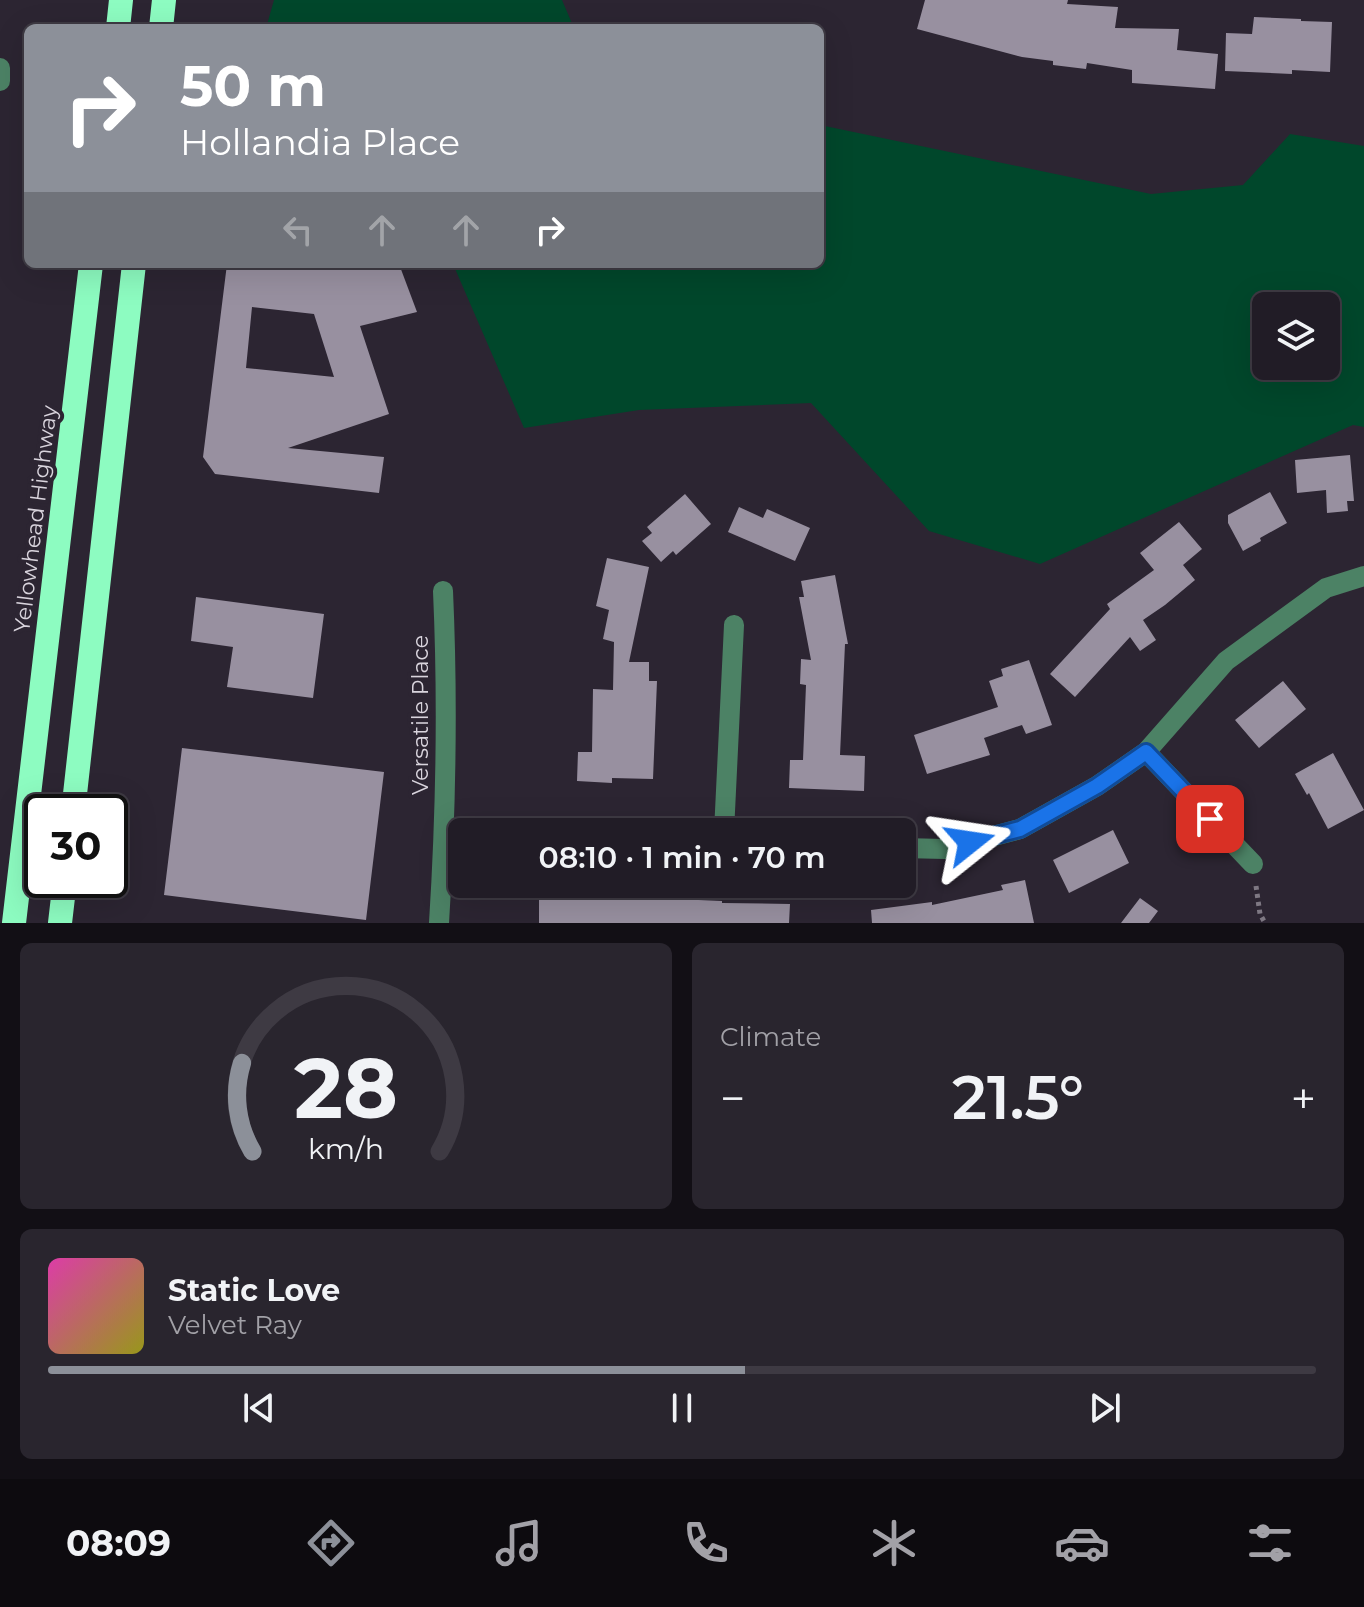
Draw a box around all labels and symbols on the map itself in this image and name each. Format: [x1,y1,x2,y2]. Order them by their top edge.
street label: Yellowhead Highway [8,404,63,634]
street label: Versatile Place [407,635,434,795]
pin [1176,785,1244,853]
speed limit sign: 30 [24,794,128,898]
position arrow [928,800,1012,884]

